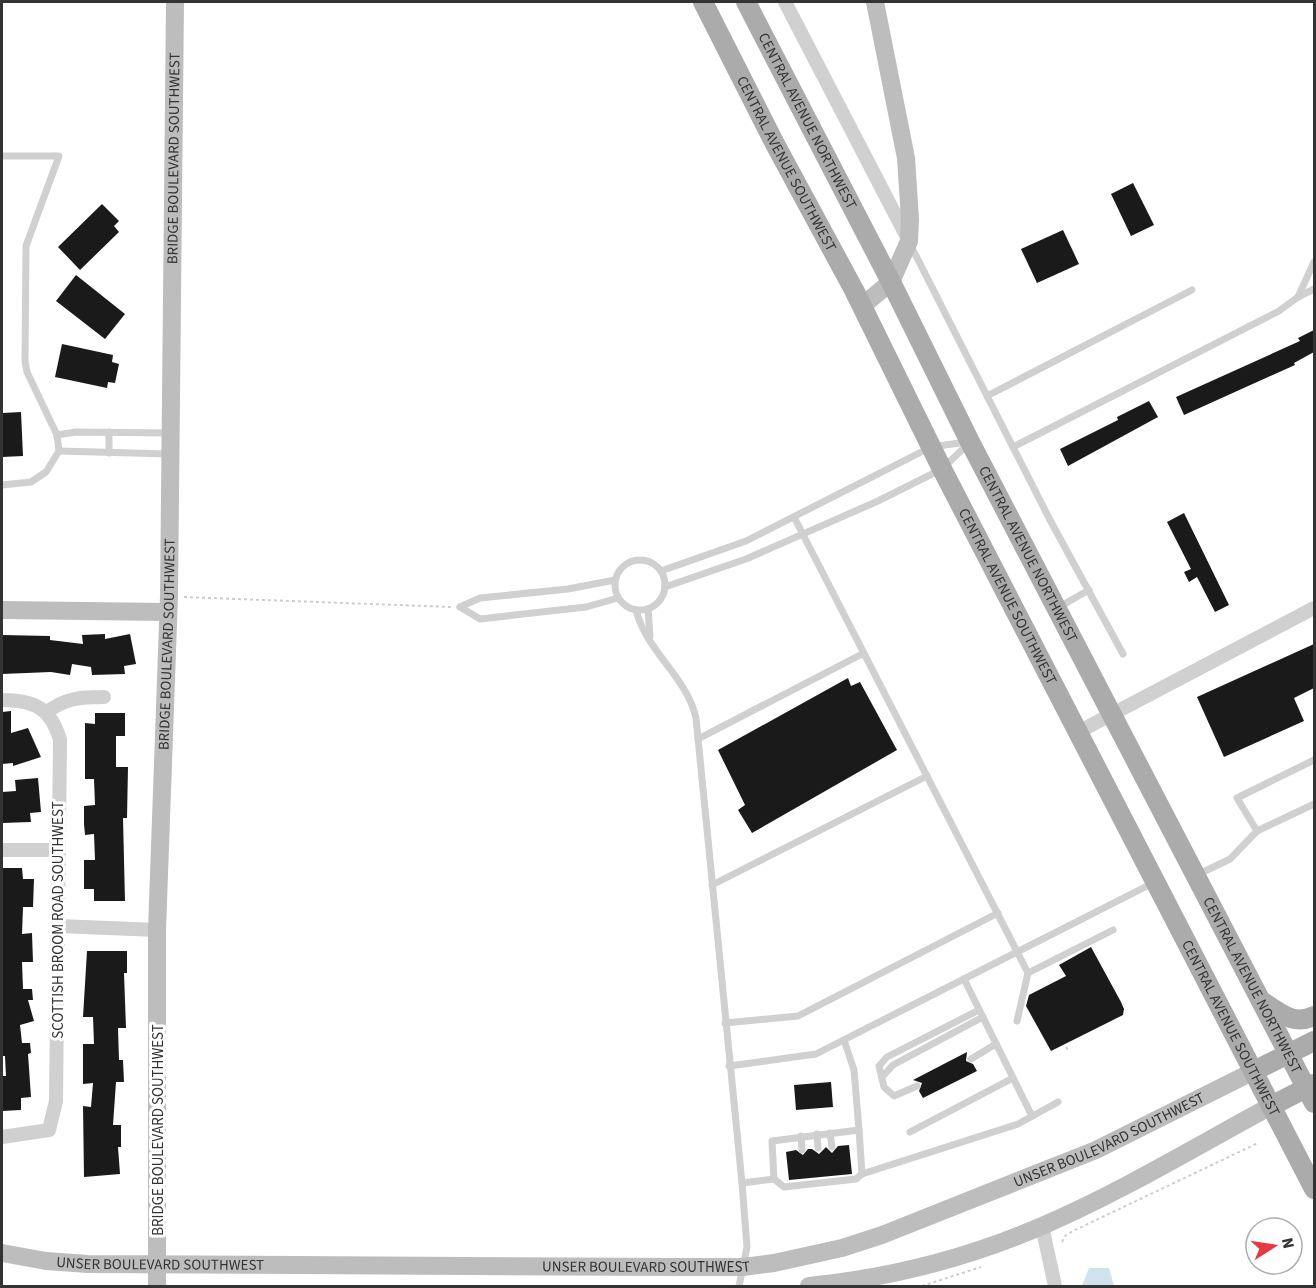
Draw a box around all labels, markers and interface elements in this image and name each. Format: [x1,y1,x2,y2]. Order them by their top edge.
street label: CENTRAL AVENUE NORTHWEST [753,29,862,213]
street label: BRIDGE BOULEVARD SOUTHWEST [162,52,185,264]
street label: CENTRAL AVENUE SOUTHWEST [731,72,841,256]
street label: CENTRAL AVENUE NORTHWEST [973,462,1082,646]
street label: CENTRAL AVENUE SOUTHWEST [953,505,1062,688]
street label: BRIDGE BOULEVARD SOUTHWEST [153,538,181,750]
street label: SCOTTISH BROOM ROAD SOUTHWEST [48,801,69,1039]
street label: CENTRAL AVENUE NORTHWEST [1198,893,1307,1077]
street label: CENTRAL AVENUE SOUTHWEST [1176,936,1285,1120]
street label: BRIDGE BOULEVARD SOUTHWEST [148,1024,169,1236]
street label: UNSER BOULEVARD SOUTHWEST [1010,1087,1208,1193]
north arrow [1244,1216,1304,1276]
text: N [1276,1236,1300,1251]
street label: UNSER BOULEVARD SOUTHWEST [55,1252,264,1276]
street label: UNSER BOULEVARD SOUTHWEST [542,1256,752,1278]

